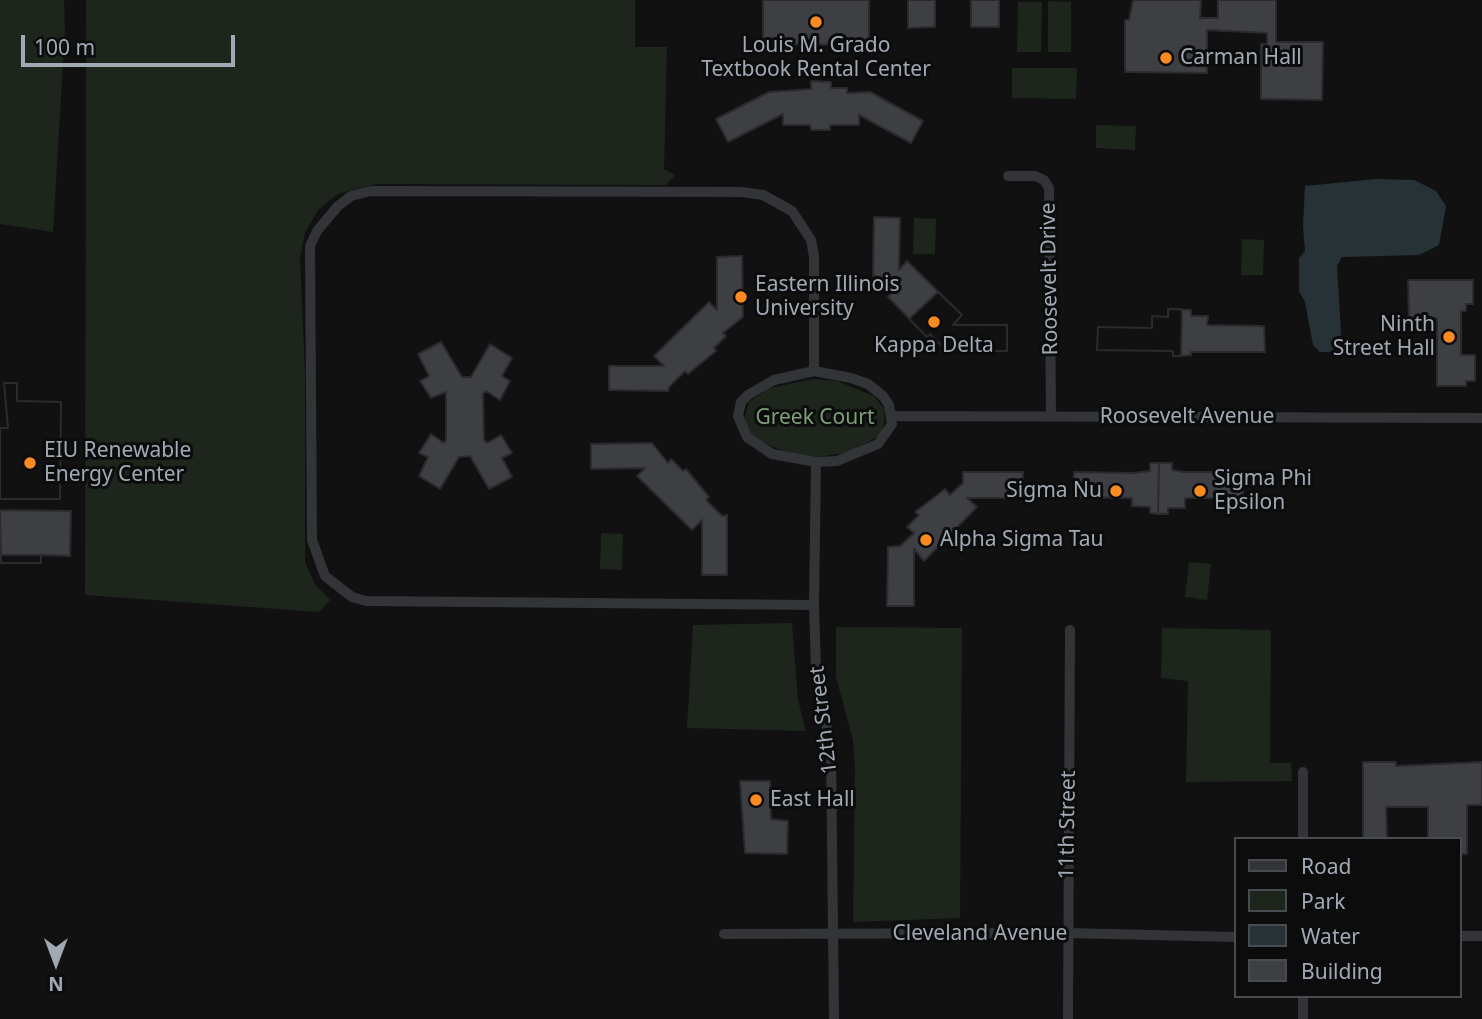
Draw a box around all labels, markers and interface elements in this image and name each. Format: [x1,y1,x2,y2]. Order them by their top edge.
marker: Louis M. Grado Textbook Rental Center [808,14,824,30]
scale bar [24,21,238,65]
text: 100 m [34,33,95,61]
place label: Louis M. Grado Textbook Rental Center [701,33,931,83]
place label: Carman Hall [1180,45,1302,71]
marker: Carman Hall [1158,50,1174,66]
street label: Roosevelt Drive [1036,202,1064,356]
place label: Eastern Illinois University [755,272,900,322]
marker: Eastern Illinois University [733,289,749,305]
place label: Ninth Street Hall [1333,312,1435,362]
marker: Kappa Delta [926,314,942,330]
marker: Ninth Street Hall [1441,329,1457,345]
place label: Kappa Delta [874,333,994,359]
street label: Roosevelt Avenue [1100,404,1274,430]
park label: Greek Court [755,405,875,431]
place label: EIU Renewable Energy Center [44,438,191,488]
marker: EIU Renewable Energy Center [22,455,38,471]
place label: Sigma Phi Epsilon [1214,466,1312,516]
place label: Sigma Nu [1006,478,1102,504]
marker: Sigma Nu [1108,483,1124,499]
marker: Sigma Phi Epsilon [1192,483,1208,499]
place label: Alpha Sigma Tau [940,527,1103,553]
marker: Alpha Sigma Tau [918,532,934,548]
street label: 12th Street [805,665,843,775]
street label: 11th Street [1054,770,1082,880]
place label: East Hall [770,787,855,813]
marker: East Hall [748,792,764,808]
legend [1234,837,1461,998]
text: Road [1301,852,1351,880]
text: Park [1301,887,1345,915]
street label: Cleveland Avenue [893,921,1067,947]
text: Water [1301,922,1360,950]
north arrow [21,928,91,998]
text: Building [1301,957,1383,985]
text: N [48,971,64,997]

